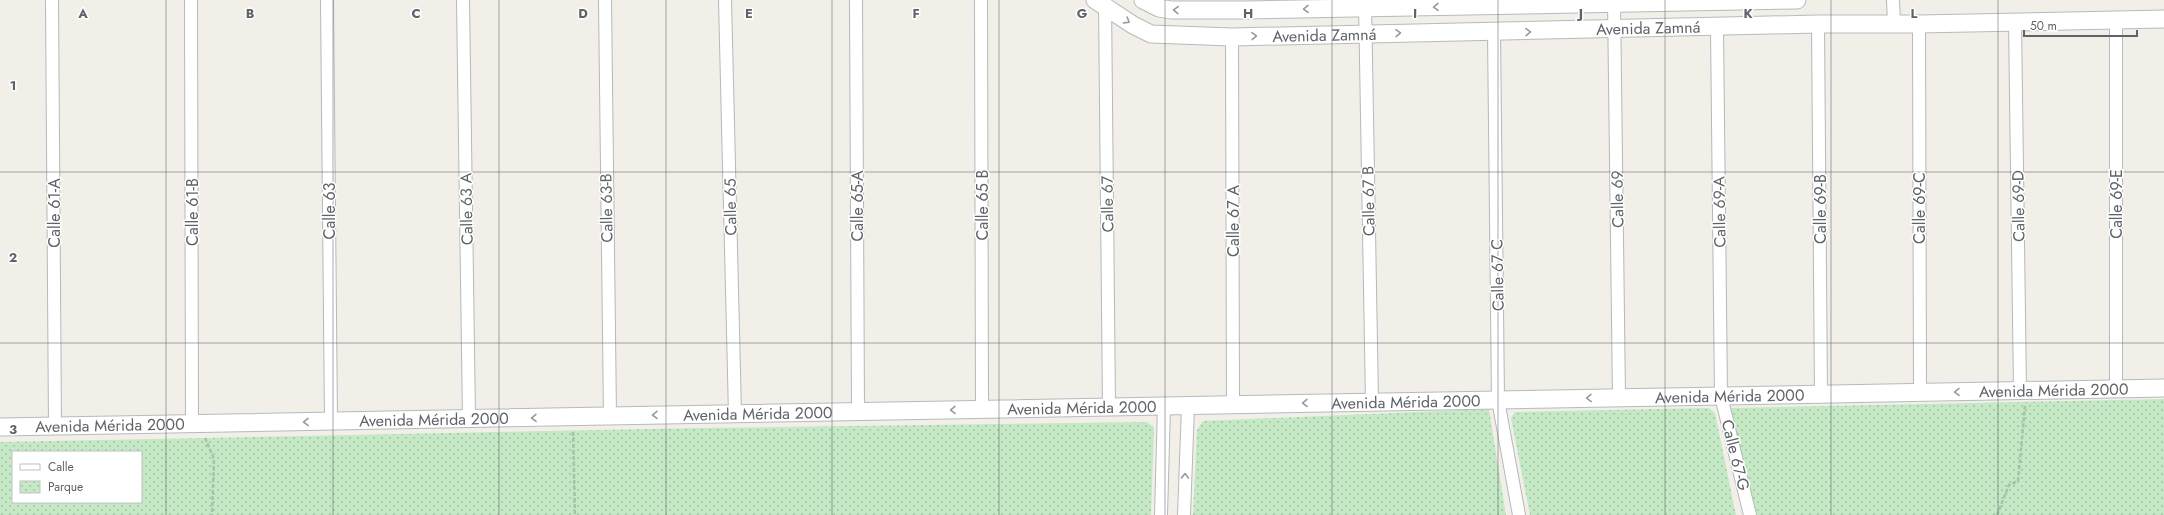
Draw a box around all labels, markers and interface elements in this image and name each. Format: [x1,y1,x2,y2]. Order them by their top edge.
one-way arrow [1433,3,1439,11]
text: A [77,4,88,23]
text: B [246,4,255,23]
text: C [411,4,421,23]
text: D [578,4,588,23]
text: E [745,4,753,23]
text: F [912,4,920,23]
text: G [1077,4,1088,23]
text: H [1243,4,1253,23]
text: I [1413,4,1417,23]
text: J [1576,4,1583,23]
text: K [1743,4,1753,23]
text: L [1911,4,1918,23]
one-way arrow [1303,5,1309,13]
one-way arrow [1173,6,1179,14]
scale bar [2024,12,2137,38]
street label: Avenida Zamná [1596,16,1701,41]
one-way arrow [1123,17,1130,24]
text: 50 m [2030,17,2057,35]
street label: Avenida Zamná [1272,23,1377,48]
one-way arrow [1525,28,1531,36]
one-way arrow [1395,29,1401,37]
one-way arrow [1251,32,1257,41]
text: 1 [10,76,16,95]
street label: Calle 67 B [1356,166,1381,236]
street label: Calle 65 B [971,169,994,241]
street label: Calle 69-E [2105,169,2128,239]
street label: Calle 65-A [846,170,869,242]
street label: Calle 69 [1605,170,1629,228]
street label: Calle 69-D [2006,170,2031,242]
street label: Calle 63 A [454,172,479,245]
street label: Calle 69-C [1908,172,1931,244]
street label: Calle 63-B [594,173,619,243]
street label: Calle 69-B [1809,174,1832,244]
street label: Calle 67 [1095,175,1119,233]
street label: Calle 69-A [1707,176,1732,248]
street label: Calle 61-A [43,178,66,248]
street label: Calle 61-B [181,178,204,246]
street label: Calle 65 [719,178,742,236]
street label: Calle 63 [318,182,341,240]
street label: Calle 67 A [1222,185,1245,257]
street label: Calle 67 C [1485,239,1510,311]
text: 2 [9,248,17,267]
street label: Avenida Mérida 2000 [1979,378,2129,403]
street label: Avenida Mérida 2000 [1655,383,1805,409]
one-way arrow [1954,388,1960,396]
street label: Avenida Mérida 2000 [1331,389,1481,415]
one-way arrow [1586,394,1592,402]
street label: Avenida Mérida 2000 [1007,395,1157,421]
one-way arrow [1302,399,1308,408]
street label: Avenida Mérida 2000 [683,401,833,427]
one-way arrow [950,406,956,414]
street label: Avenida Mérida 2000 [359,407,509,433]
one-way arrow [652,411,658,419]
street label: Avenida Mérida 2000 [35,413,185,438]
one-way arrow [531,413,537,422]
street label: Calle 67-G [1716,417,1755,493]
one-way arrow [303,418,309,426]
text: 3 [9,420,17,439]
legend [12,451,142,503]
text: Calle [48,458,74,476]
one-way arrow [1181,473,1189,479]
text: Parque [48,478,83,496]

